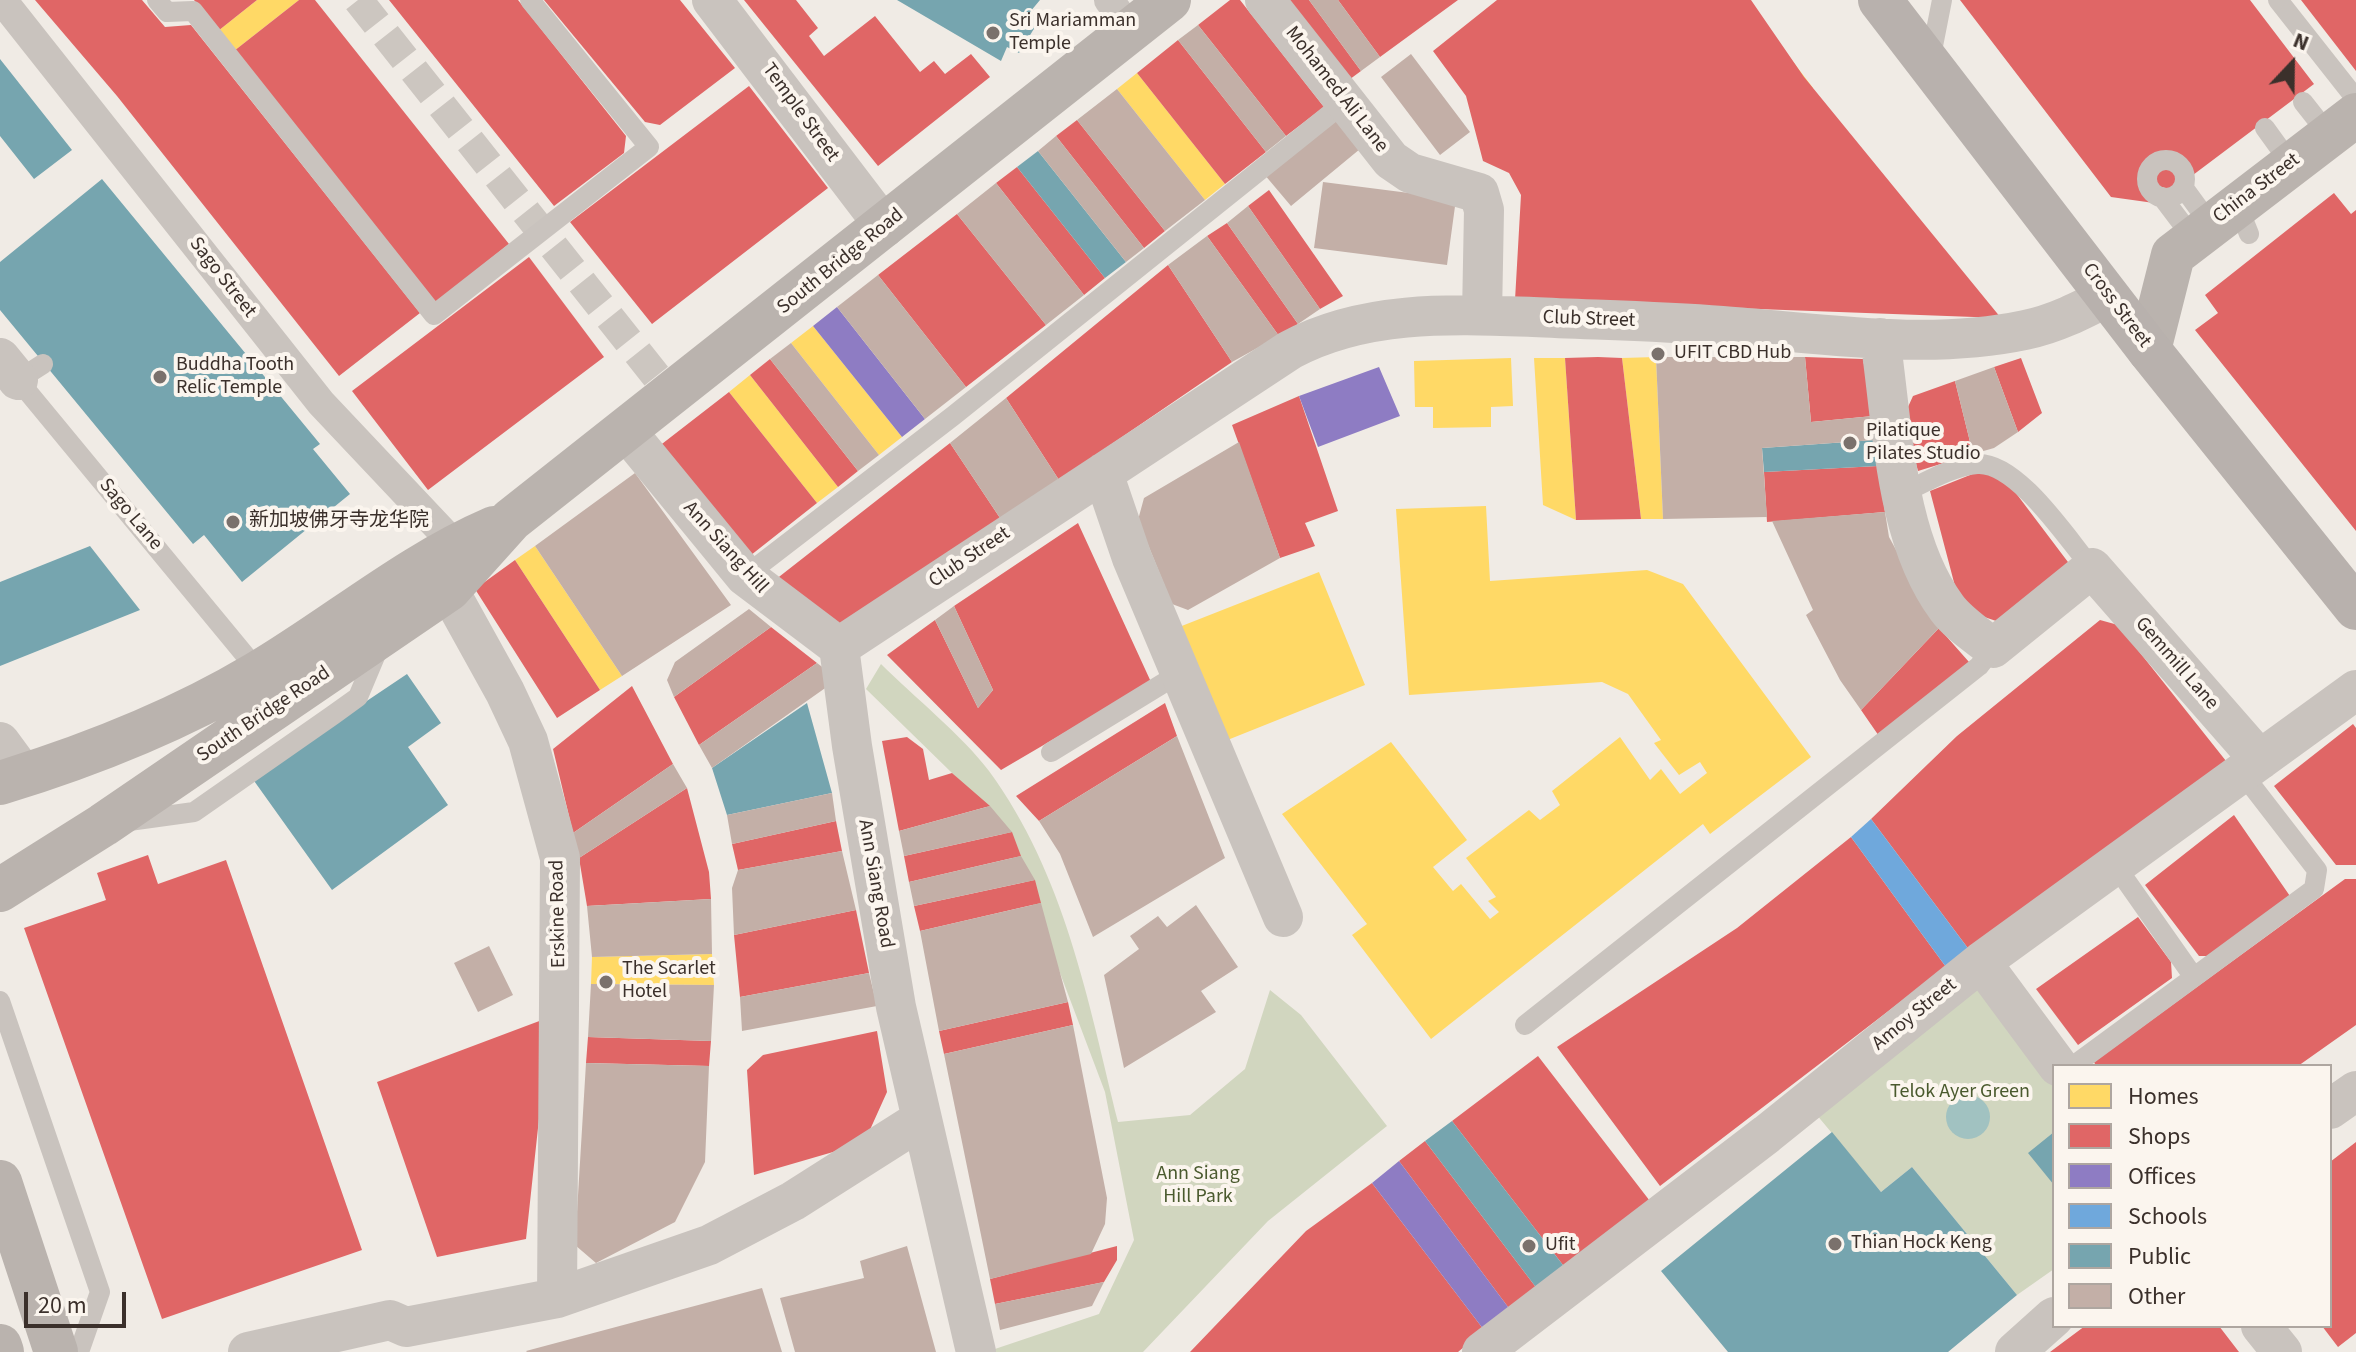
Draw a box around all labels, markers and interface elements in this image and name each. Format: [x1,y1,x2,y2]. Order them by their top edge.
place label: Sri Mariamman Temple [1009,10,1136,57]
street label: Mohamed Ali Lane [1279,22,1393,158]
marker: Sri Mariamman Temple [984,24,1002,42]
north arrow [2252,24,2332,104]
text: N [2288,24,2314,59]
street label: Temple Street [756,59,844,167]
street label: China Street [2209,149,2305,229]
street label: South Bridge Road [773,204,909,320]
street label: Sago Street [183,233,261,323]
street label: Cross Street [2076,259,2156,353]
street label: Club Street [1542,306,1636,334]
place label: UFIT CBD Hub [1674,342,1791,366]
marker: UFIT CBD Hub [1649,345,1667,363]
place label: Buddha Tooth Relic Temple [176,354,294,401]
marker: Buddha Tooth Relic Temple [151,368,169,386]
place label: Pilatique Pilates Studio [1866,420,1981,467]
marker: Pilatique Pilates Studio [1841,434,1859,452]
street label: Sago Lane [93,474,167,556]
street label: Ann Siang Hill [677,497,773,599]
place label: 新加坡佛牙寺龙华院 [249,510,429,534]
marker: 新加坡佛牙寺龙华院 [224,513,242,531]
street label: Club Street [925,522,1015,594]
street label: Gemmill Lane [2129,613,2223,715]
street label: South Bridge Road [193,662,335,768]
street label: Ann Siang Road [852,818,898,950]
street label: Erskine Road [546,860,572,968]
place label: The Scarlet Hotel [622,958,716,1005]
marker: The Scarlet Hotel [597,973,615,991]
street label: Amoy Street [1868,974,1962,1056]
legend [2052,1064,2332,1328]
text: Homes [2128,1079,2199,1114]
park label: Telok Ayer Green [1890,1081,2030,1105]
text: Shops [2128,1119,2190,1154]
text: Offices [2128,1159,2196,1194]
park label: Ann Siang Hill Park [1156,1163,1240,1210]
text: Schools [2128,1199,2207,1234]
place label: Thian Hock Keng [1851,1232,1992,1256]
place label: Ufit [1545,1234,1575,1258]
marker: Thian Hock Keng [1826,1235,1844,1253]
marker: Ufit [1520,1237,1538,1255]
text: Public [2128,1239,2191,1274]
scale bar [28,1276,130,1326]
text: Other [2128,1279,2185,1314]
text: 20 m [38,1288,87,1323]

